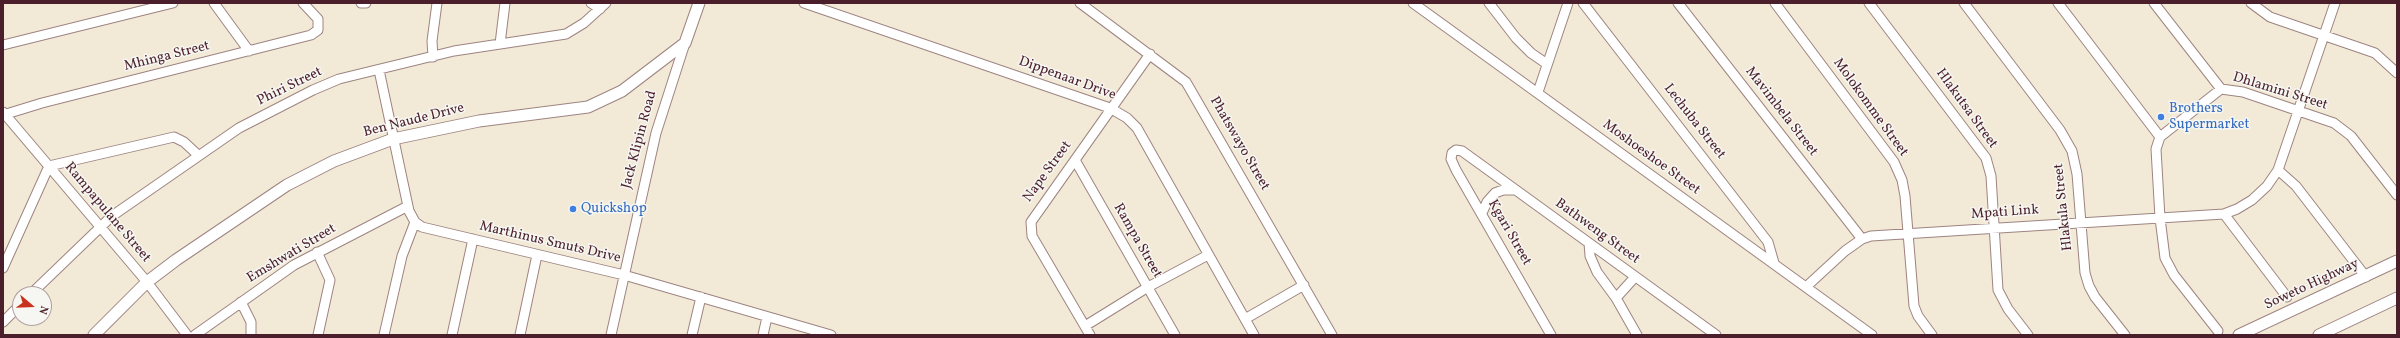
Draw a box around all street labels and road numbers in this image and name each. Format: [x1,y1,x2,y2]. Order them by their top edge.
street label: Mhinga Street [122,38,212,76]
street label: Dippenaar Drive [1016,54,1118,104]
street label: Molokomme Street [1829,56,1911,160]
street label: Phiri Street [255,64,325,110]
street label: Mavimbela Street [1741,64,1821,160]
street label: Hlakutsa Street [1931,66,2001,152]
street label: Dhlamini Street [2230,70,2330,114]
street label: Lechuba Street [1659,81,1729,163]
street label: Jack Klipin Road [619,89,661,191]
street label: Phatswayo Street [1205,94,1273,194]
street label: Ben Naude Drive [362,100,466,142]
street label: Moshoeshoe Street [1599,117,1703,199]
street label: Nape Street [1020,138,1076,206]
street label: Rampapulane Street [60,160,154,266]
street label: Hlakula Street [2051,162,2077,252]
street label: Bathweng Street [1551,196,1643,268]
street label: Kgari Street [1483,197,1535,269]
street label: Rampa Street [1109,201,1165,281]
street label: Mpati Link [1971,202,2039,224]
street label: Marthinus Smuts Drive [478,219,622,267]
street label: Emshwati Street [244,221,340,287]
street label: Soweto Highway [2262,256,2362,314]

